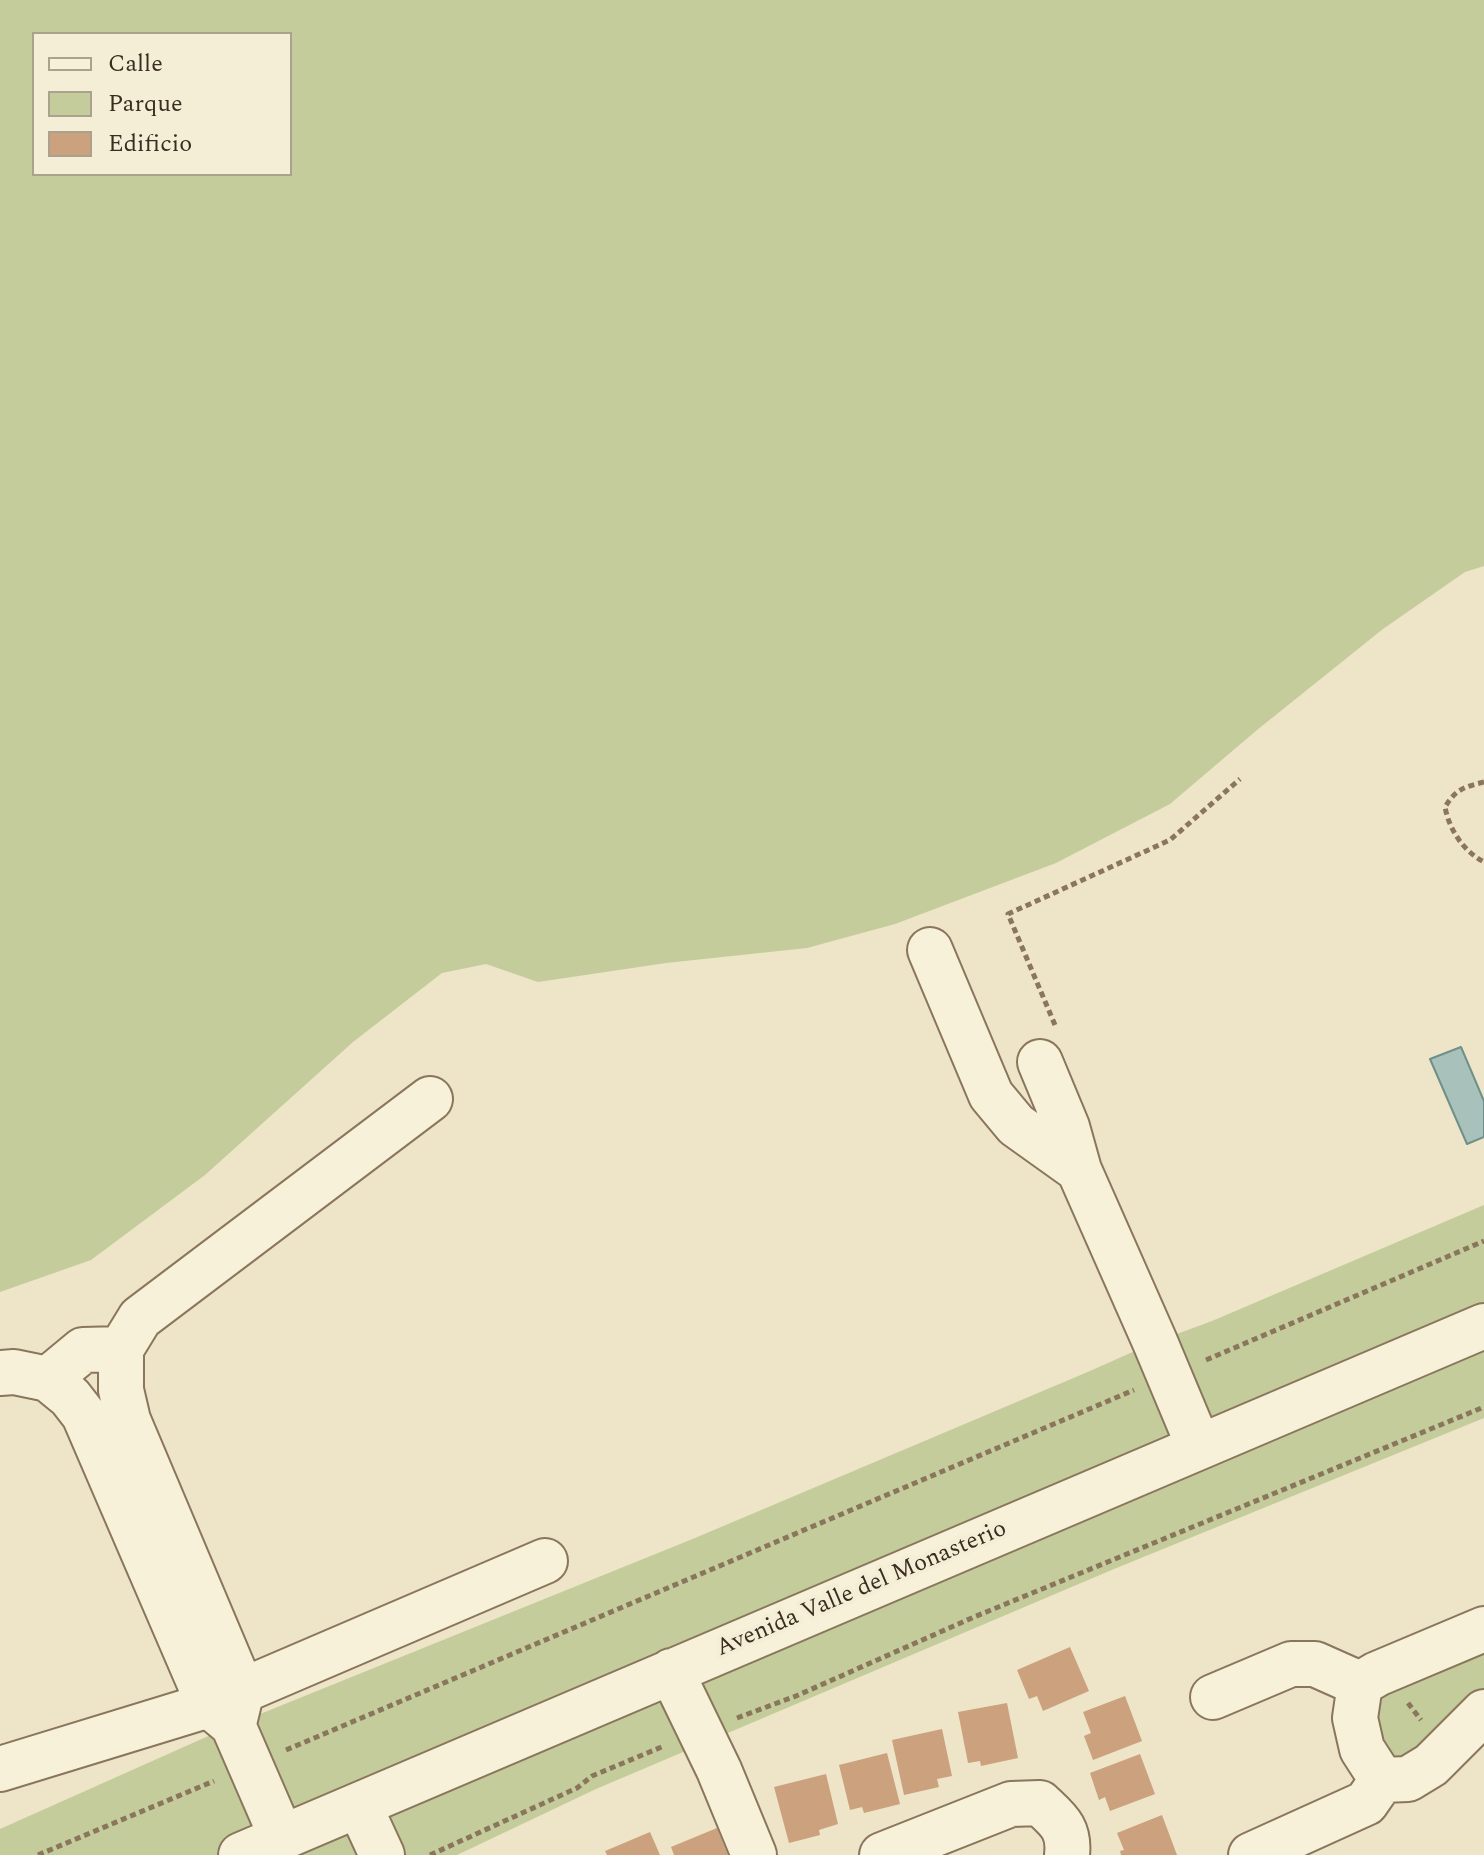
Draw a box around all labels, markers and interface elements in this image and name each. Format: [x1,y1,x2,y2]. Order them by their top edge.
legend [32,32,292,176]
text: Calle [108,46,163,82]
text: Parque [108,86,183,122]
text: Edificio [108,126,192,162]
street label: Avenida Valle del Monasterio [713,1516,1011,1664]

